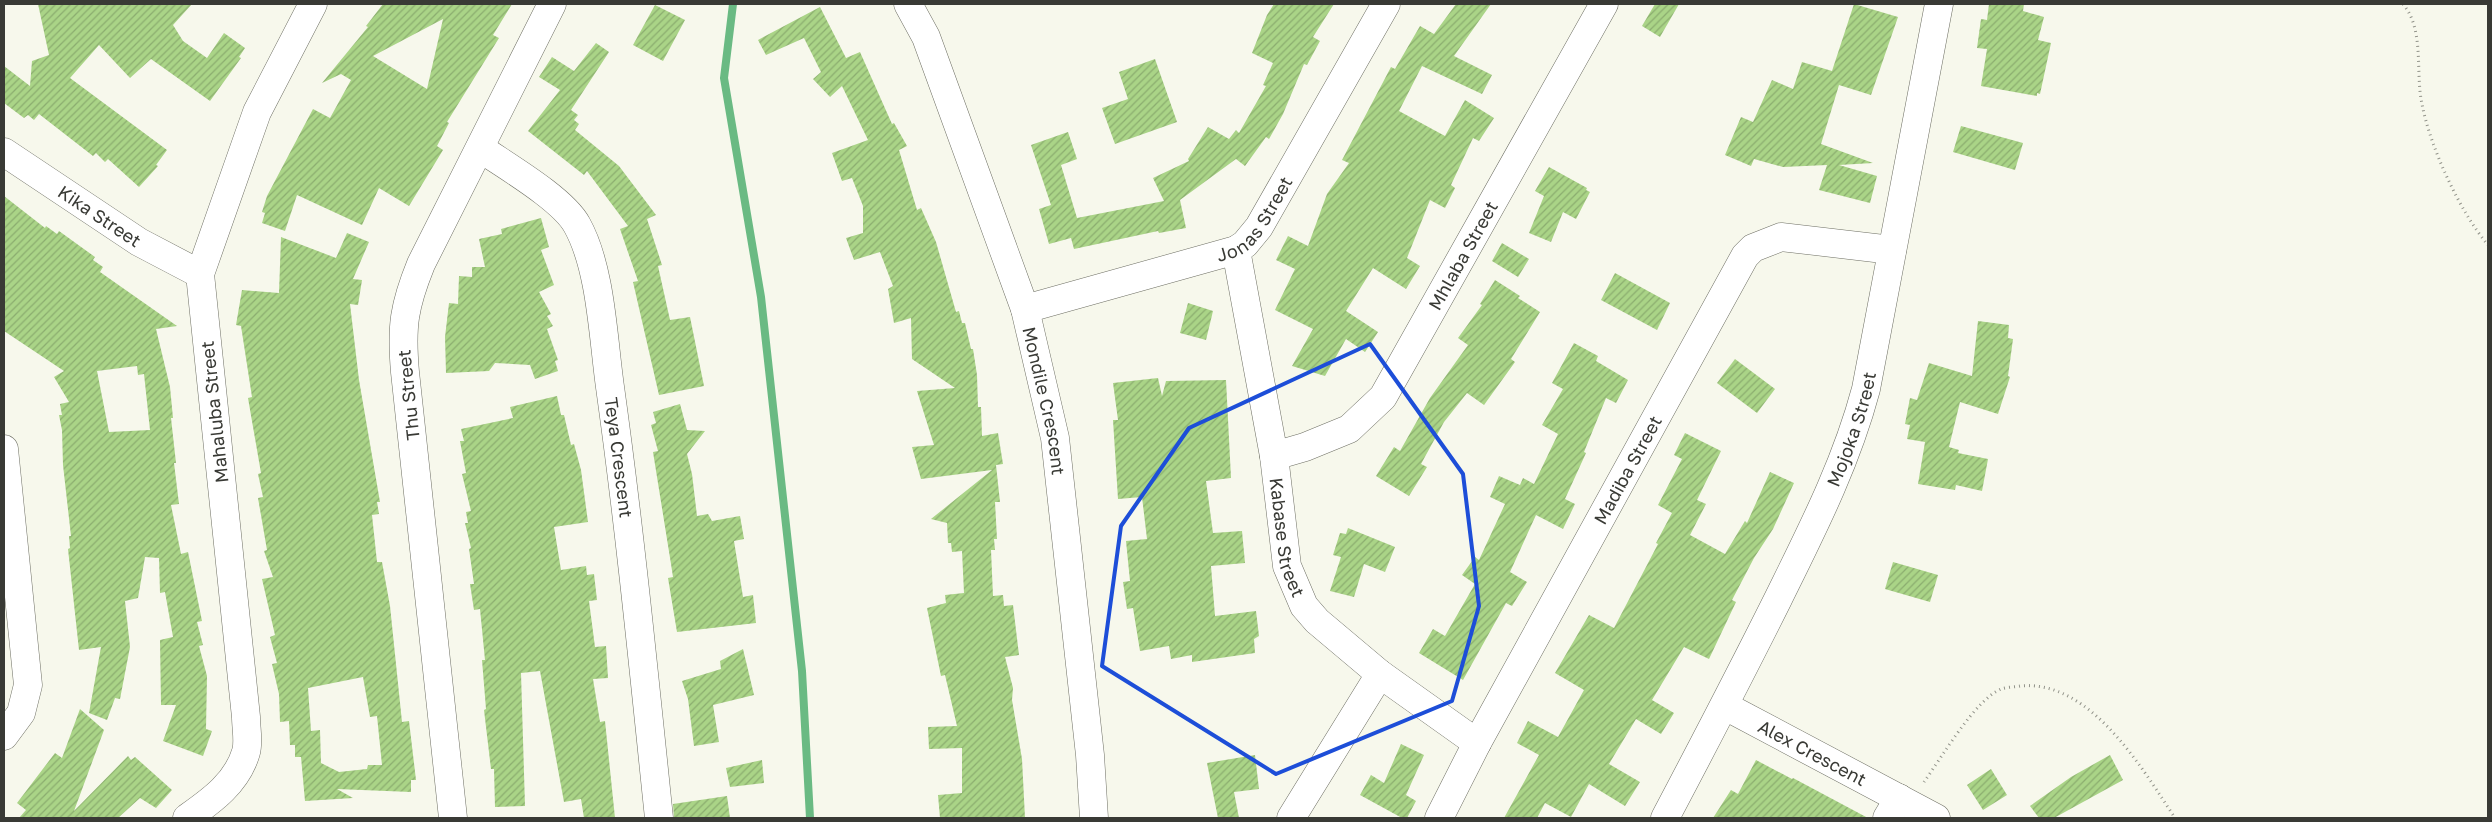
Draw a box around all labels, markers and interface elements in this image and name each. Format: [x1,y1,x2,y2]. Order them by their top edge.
street label: Jonas Street [1214,172,1297,266]
street label: Kika Street [54,180,145,251]
street label: Mhlaba Street [1423,197,1502,314]
street label: Mondile Crescent [1018,324,1070,476]
street label: Mahaluba Street [196,340,232,484]
street label: Thu Street [392,349,424,441]
street label: Mojoka Street [1822,370,1880,490]
street label: Teya Crescent [601,396,638,519]
street label: Madiba Street [1589,412,1666,528]
street label: Kabase Street [1266,476,1310,600]
street label: Alex Crescent [1755,715,1870,790]

